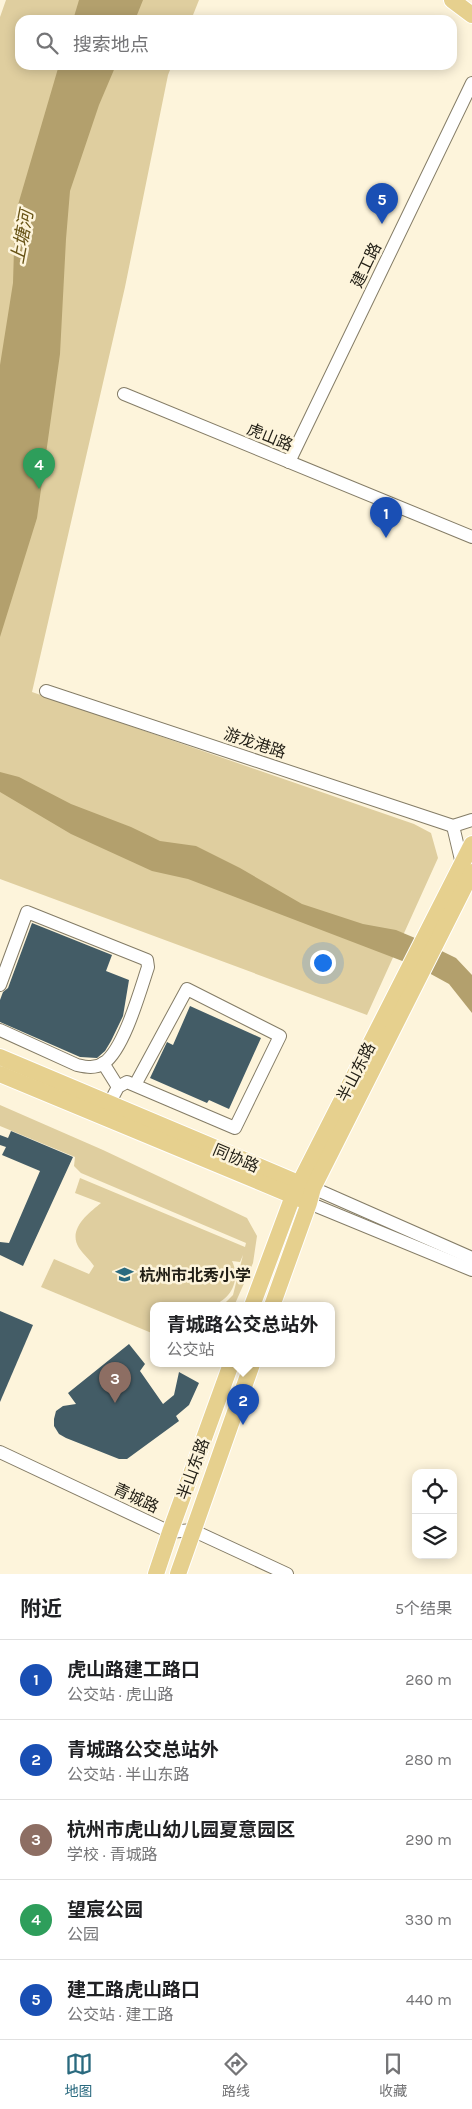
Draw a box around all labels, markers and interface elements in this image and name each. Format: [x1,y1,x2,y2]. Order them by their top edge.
search box [15,15,457,70]
icon: search [33,29,61,57]
text: 搜索地点 [73,34,149,56]
pin: 5 [366,183,398,224]
water label: 上塘河 [6,205,39,266]
street label: 建工路 [347,239,385,291]
street label: 虎山路 [244,419,296,455]
pin: 4 [23,448,55,489]
pin: 1 [370,497,402,538]
street label: 游龙港路 [222,724,288,762]
your location [310,950,336,976]
street label: 半山东路 [333,1039,379,1105]
street label: 同协路 [210,1140,262,1176]
school or university icon: 杭州市北秀小学 [115,1265,135,1285]
place label: 杭州市北秀小学 [139,1266,251,1285]
popup [150,1302,335,1367]
text: 青城路公交总站外 [166,1314,319,1336]
text: 公交站 [166,1340,215,1359]
pin: 3 [99,1362,131,1403]
pin: 2 [227,1384,259,1425]
street label: 半山东路 [173,1436,213,1502]
map controls [412,1469,457,1559]
button: locate [412,1469,457,1514]
street label: 青城路 [110,1479,162,1517]
button: layers [412,1514,457,1559]
text: 附近 [20,1597,62,1621]
text: 5个结果 [395,1599,452,1618]
text: 虎山路建工路口 [67,1659,200,1681]
text: 1 [33,1670,39,1689]
text: 260 m [405,1670,452,1689]
text: 公交站 · 虎山路 [67,1685,173,1704]
text: 青城路公交总站外 [67,1739,219,1761]
text: 2 [31,1750,41,1769]
text: 280 m [405,1750,452,1769]
text: 公交站 · 半山东路 [67,1765,189,1784]
text: 杭州市虎山幼儿园夏意园区 [67,1819,295,1841]
text: 3 [31,1830,41,1849]
text: 290 m [405,1830,452,1849]
text: 学校 · 青城路 [67,1845,157,1864]
text: 望宸公园 [67,1899,143,1921]
text: 4 [31,1910,41,1929]
text: 330 m [405,1910,452,1929]
text: 公园 [67,1925,99,1944]
text: 建工路虎山路口 [67,1979,200,2001]
text: 5 [31,1990,41,2009]
text: 440 m [406,1990,452,2009]
text: 公交站 · 建工路 [67,2005,173,2024]
tab: 地图 [65,2050,93,2100]
tab: 路线 [222,2050,250,2100]
tab: 收藏 [379,2050,407,2100]

